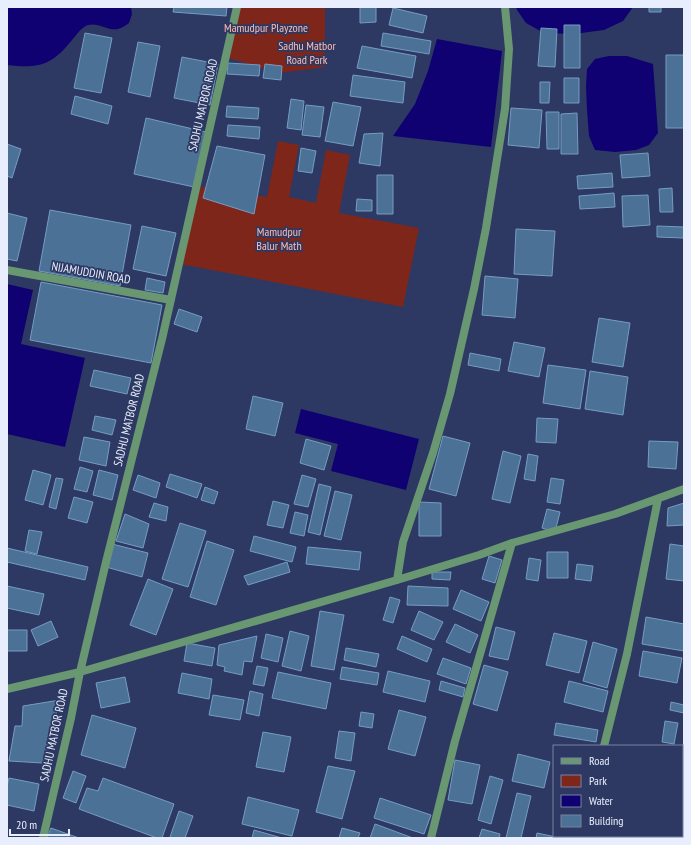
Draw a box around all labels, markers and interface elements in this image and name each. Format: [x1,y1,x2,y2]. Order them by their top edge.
park label: Mamudpur Playzone [224,20,308,35]
park label: Sadhu Matbor Road Park [278,38,337,67]
street label: SADHU MATBOR ROAD [185,57,220,153]
park label: Mamudpur Balur Math [256,224,302,253]
street label: NIJAMUDDIN ROAD [50,258,132,287]
street label: SADHU MATBOR ROAD [110,372,147,468]
street label: SADHU MATBOR ROAD [36,687,71,783]
legend [553,745,683,837]
text: Road [589,753,609,768]
text: Park [589,773,607,788]
text: Water [589,793,614,808]
scale bar [10,811,69,837]
text: Building [589,813,624,828]
text: 20 m [16,817,37,832]

